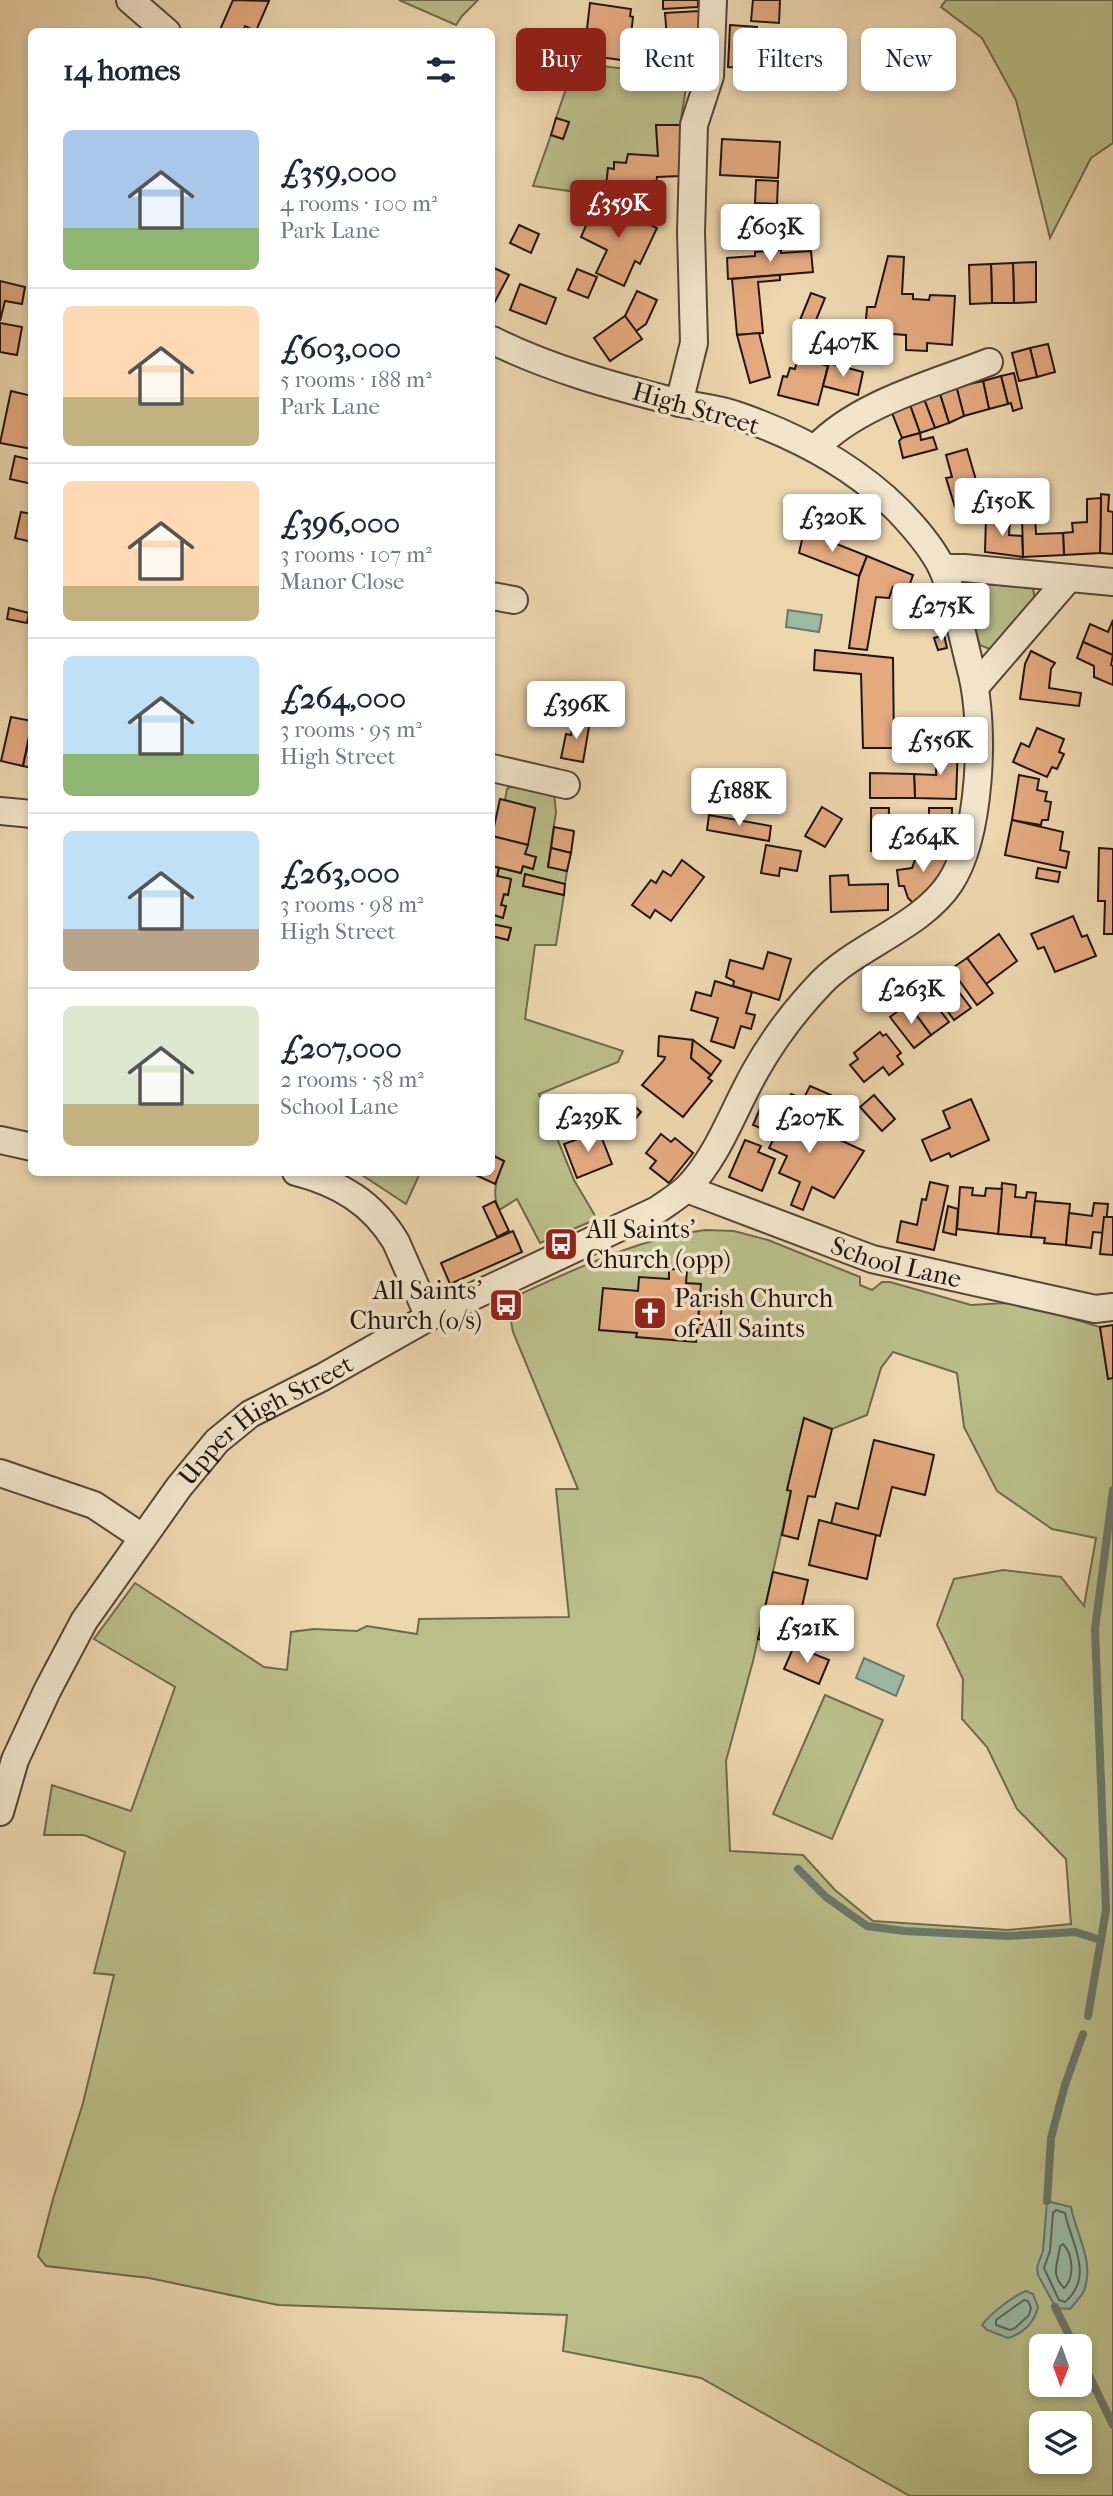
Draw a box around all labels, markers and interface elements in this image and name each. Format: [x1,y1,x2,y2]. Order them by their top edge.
chip: Buy [516,28,606,91]
chip: Rent [620,28,719,91]
chip: Filters [733,28,847,91]
chip: New [861,28,956,91]
icon: filters [422,51,460,89]
text: 14 homes [63,53,180,88]
text: £359,000 [280,155,397,190]
icon: home [119,158,203,242]
pin: £359K [569,180,667,240]
text: £359K [586,189,650,216]
text: 4 rooms · 100 m² [280,190,438,217]
pin: £603K [721,204,819,264]
text: £603K [737,213,803,240]
text: Park Lane [280,217,380,244]
pin: £407K [794,320,892,379]
text: £407K [808,328,878,355]
text: £603,000 [280,331,401,366]
icon: home [119,334,203,418]
text: 5 rooms · 188 m² [280,366,432,393]
street label: High Street [629,376,764,442]
text: Park Lane [280,393,380,420]
pin: £150K [953,478,1051,538]
text: £150K [971,487,1033,514]
pin: £320K [783,494,881,554]
text: £320K [799,503,865,530]
text: £396,000 [280,506,400,541]
icon: home [119,509,203,593]
text: 3 rooms · 107 m² [280,541,432,568]
text: Manor Close [280,568,404,595]
pin: £275K [892,584,990,643]
text: £275K [909,592,973,619]
text: £264,000 [280,681,406,716]
pin: £396K [527,682,625,741]
icon: home [119,684,203,768]
text: £396K [543,690,609,717]
text: 3 rooms · 95 m² [280,716,422,743]
pin: £556K [891,718,989,777]
text: £556K [908,726,972,753]
text: High Street [280,743,396,770]
pin: £188K [690,768,788,828]
text: £188K [707,777,771,804]
pin: £264K [874,814,972,874]
text: £264K [888,823,958,850]
text: £263,000 [280,856,400,891]
icon: home [119,859,203,943]
text: 3 rooms · 98 m² [280,891,424,918]
text: High Street [280,918,396,945]
pin: £263K [862,967,960,1026]
text: £263K [878,975,944,1002]
text: £207,000 [280,1031,402,1066]
icon: home [119,1034,203,1118]
text: 2 rooms · 58 m² [280,1066,424,1093]
text: School Lane [280,1093,398,1120]
pin: £239K [539,1094,637,1154]
pin: £207K [760,1096,858,1155]
text: £239K [555,1103,621,1130]
text: £207K [775,1104,843,1131]
place label: All Saints' Church (opp) [585,1214,731,1275]
bus stop icon: All Saints' Church (opp) [542,1225,580,1263]
street label: School Lane [826,1230,964,1295]
place label: All Saints' Church (o/s) [349,1275,482,1336]
place label: Parish Church of All Saints [674,1283,834,1344]
bus stop icon: All Saints' Church (o/s) [487,1286,525,1324]
church icon: Parish Church of All Saints [631,1294,669,1332]
street label: Upper High Street [172,1348,359,1492]
pin: £521K [758,1606,856,1665]
text: £521K [776,1614,838,1641]
north arrow [1029,2334,1092,2398]
map controls [1029,2334,1092,2474]
button: layers [1029,2411,1092,2474]

